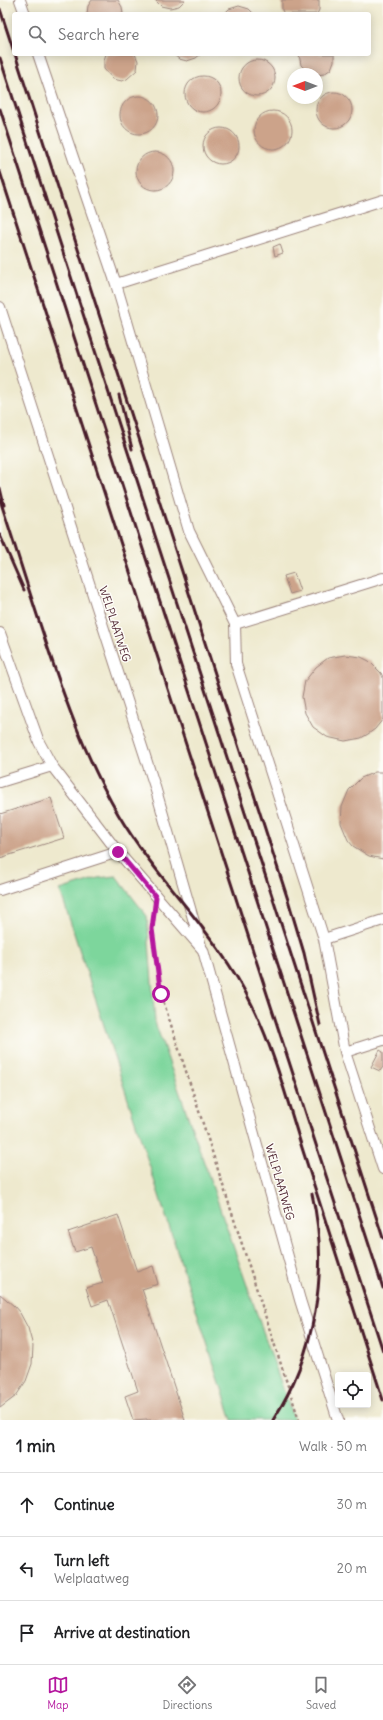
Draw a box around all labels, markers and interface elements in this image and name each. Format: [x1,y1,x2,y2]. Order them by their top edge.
search box [12,12,371,56]
icon: search [26,23,48,45]
text: Search here [58,25,139,44]
north arrow [287,68,323,104]
street label: WELPLAATWEG [96,584,134,664]
route end [109,843,127,861]
route start [152,985,170,1003]
street label: WELPLAATWEG [262,1142,298,1222]
map controls [335,1372,371,1408]
button: locate [335,1372,371,1408]
text: 1 min [16,1435,55,1457]
text: Walk · 50 m [299,1438,367,1455]
icon: ahead [16,1494,38,1516]
text: Continue [54,1495,115,1514]
text: 30 m [337,1496,367,1513]
text: Turn left [54,1551,109,1570]
icon: left [16,1558,38,1580]
text: 20 m [337,1560,367,1577]
text: Welplaatweg [54,1570,129,1587]
icon: arrive [16,1622,38,1644]
text: Arrive at destination [54,1623,190,1642]
tab: Map [47,1674,69,1712]
tab: Directions [163,1674,212,1712]
tab: Saved [306,1674,336,1712]

